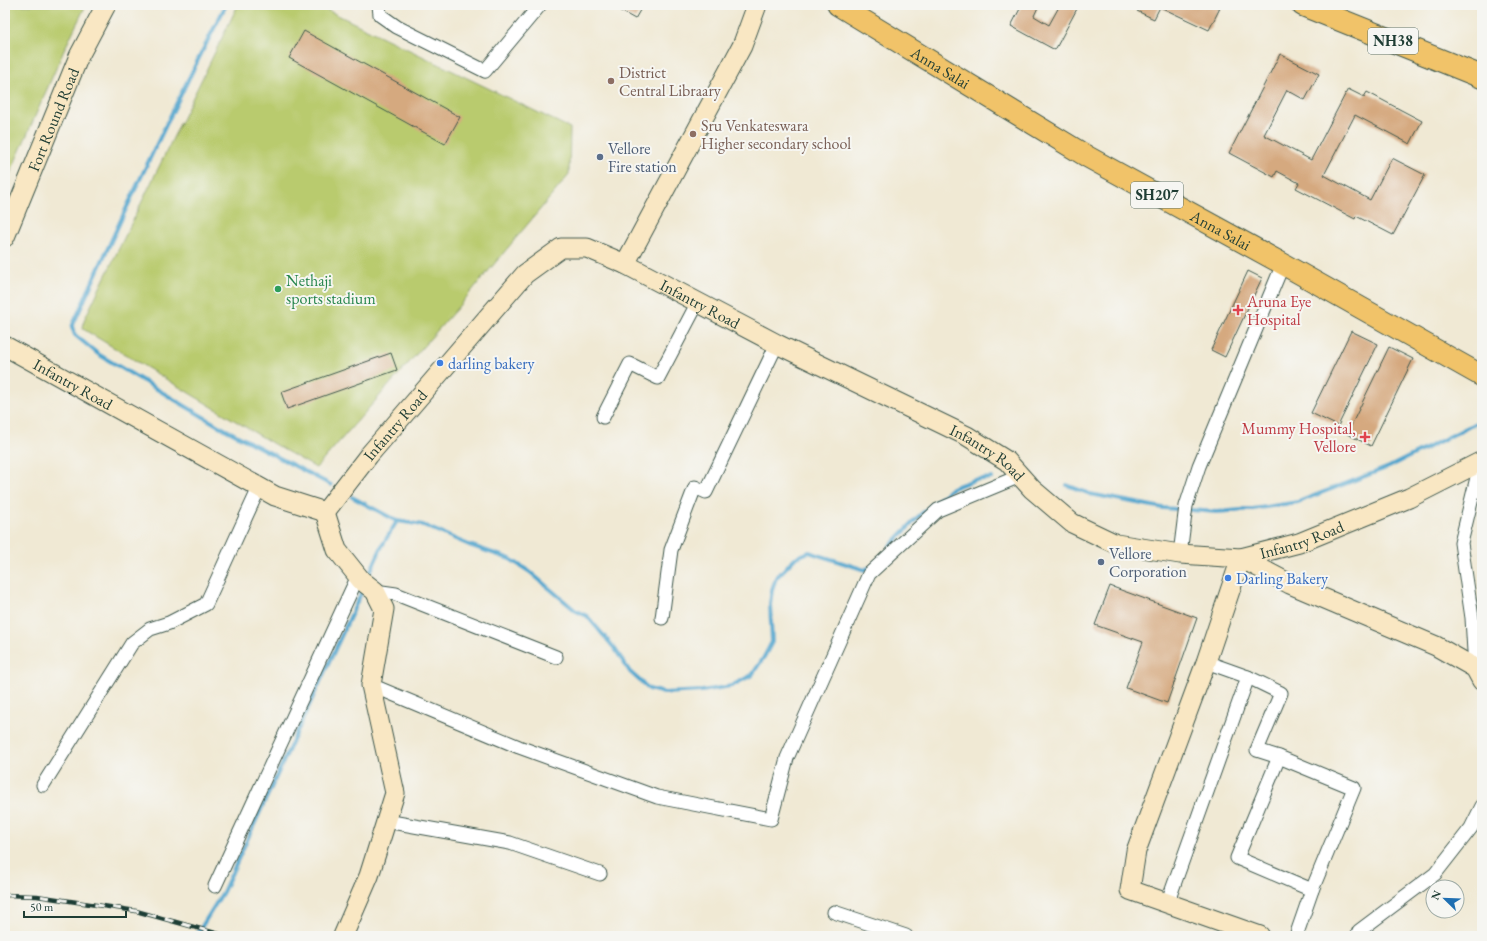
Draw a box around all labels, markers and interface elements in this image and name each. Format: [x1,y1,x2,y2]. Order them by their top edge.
road number: NH38 [1368,28,1418,54]
street label: Anna Salai [906,41,974,94]
place label: District Central Libraary [619,62,722,101]
street label: Fort Round Road [23,64,84,175]
marker: District Central Libraary [606,76,616,86]
place label: Sru Venkateswara Higher secondary school [701,115,851,154]
marker: Sru Venkateswara Higher secondary school [688,129,698,139]
place label: Vellore Fire station [608,138,677,177]
marker: Vellore Fire station [595,152,605,162]
road number: SH207 [1131,182,1183,208]
street label: Anna Salai [1186,205,1254,255]
place label: Nethaji sports stadium [286,270,376,309]
street label: Infantry Road [656,274,744,334]
marker: Nethaji sports stadium [273,284,283,294]
place label: Aruna Eye Hospital [1246,291,1311,330]
marker: Aruna Eye Hospital [1232,304,1244,316]
place label: darling bakery [448,353,536,374]
street label: Infantry Road [30,354,117,415]
marker: darling bakery [435,358,445,368]
street label: Infantry Road [359,385,432,465]
place label: Mummy Hospital, Vellore [1241,418,1356,457]
street label: Infantry Road [946,419,1030,486]
marker: Mummy Hospital, Vellore [1359,431,1371,443]
street label: Infantry Road [1257,516,1348,564]
place label: Vellore Corporation [1109,543,1187,582]
marker: Vellore Corporation [1096,557,1106,567]
place label: Darling Bakery [1236,568,1329,589]
marker: Darling Bakery [1223,573,1233,583]
north arrow [1425,879,1465,919]
text: N [1428,888,1444,902]
scale bar [24,893,126,919]
text: 50 m [30,899,54,915]

